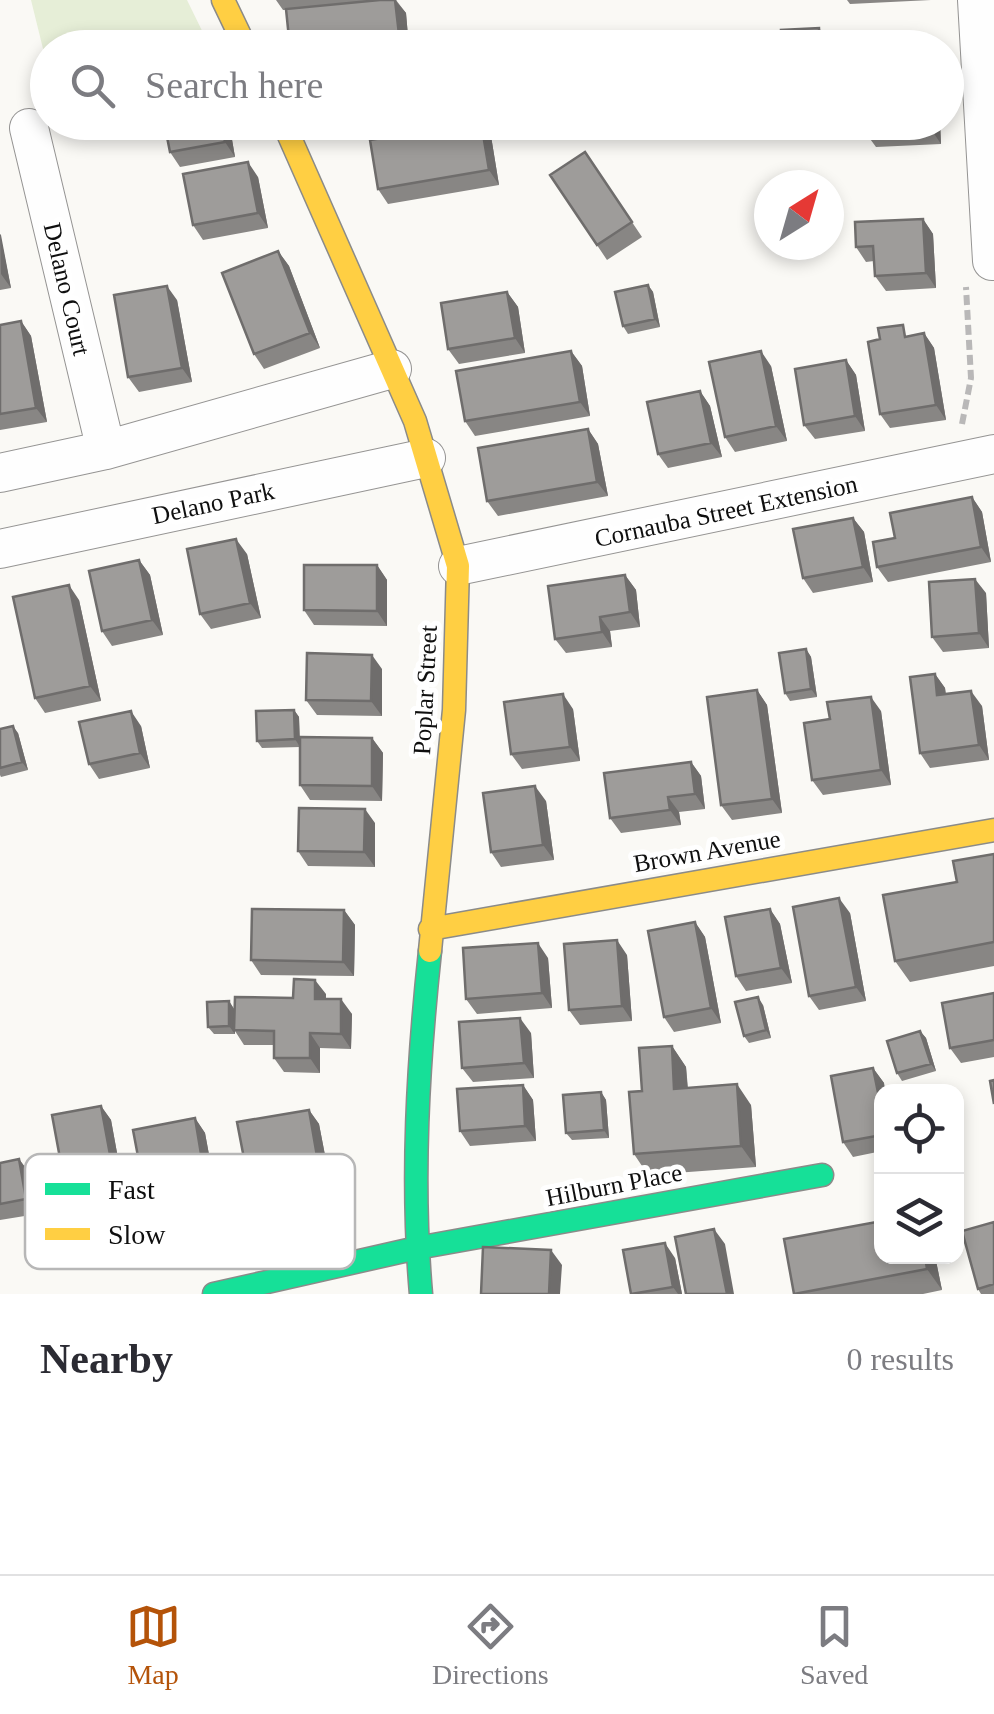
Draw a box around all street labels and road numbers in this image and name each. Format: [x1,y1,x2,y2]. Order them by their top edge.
street label: Delano Court [39,220,95,358]
street label: Cornauba Street Extension [592,470,860,552]
street label: Delano Park [149,477,277,529]
street label: Poplar Street [408,624,442,756]
street label: Brown Avenue [631,825,783,877]
street label: Hilburn Place [544,1159,684,1211]

